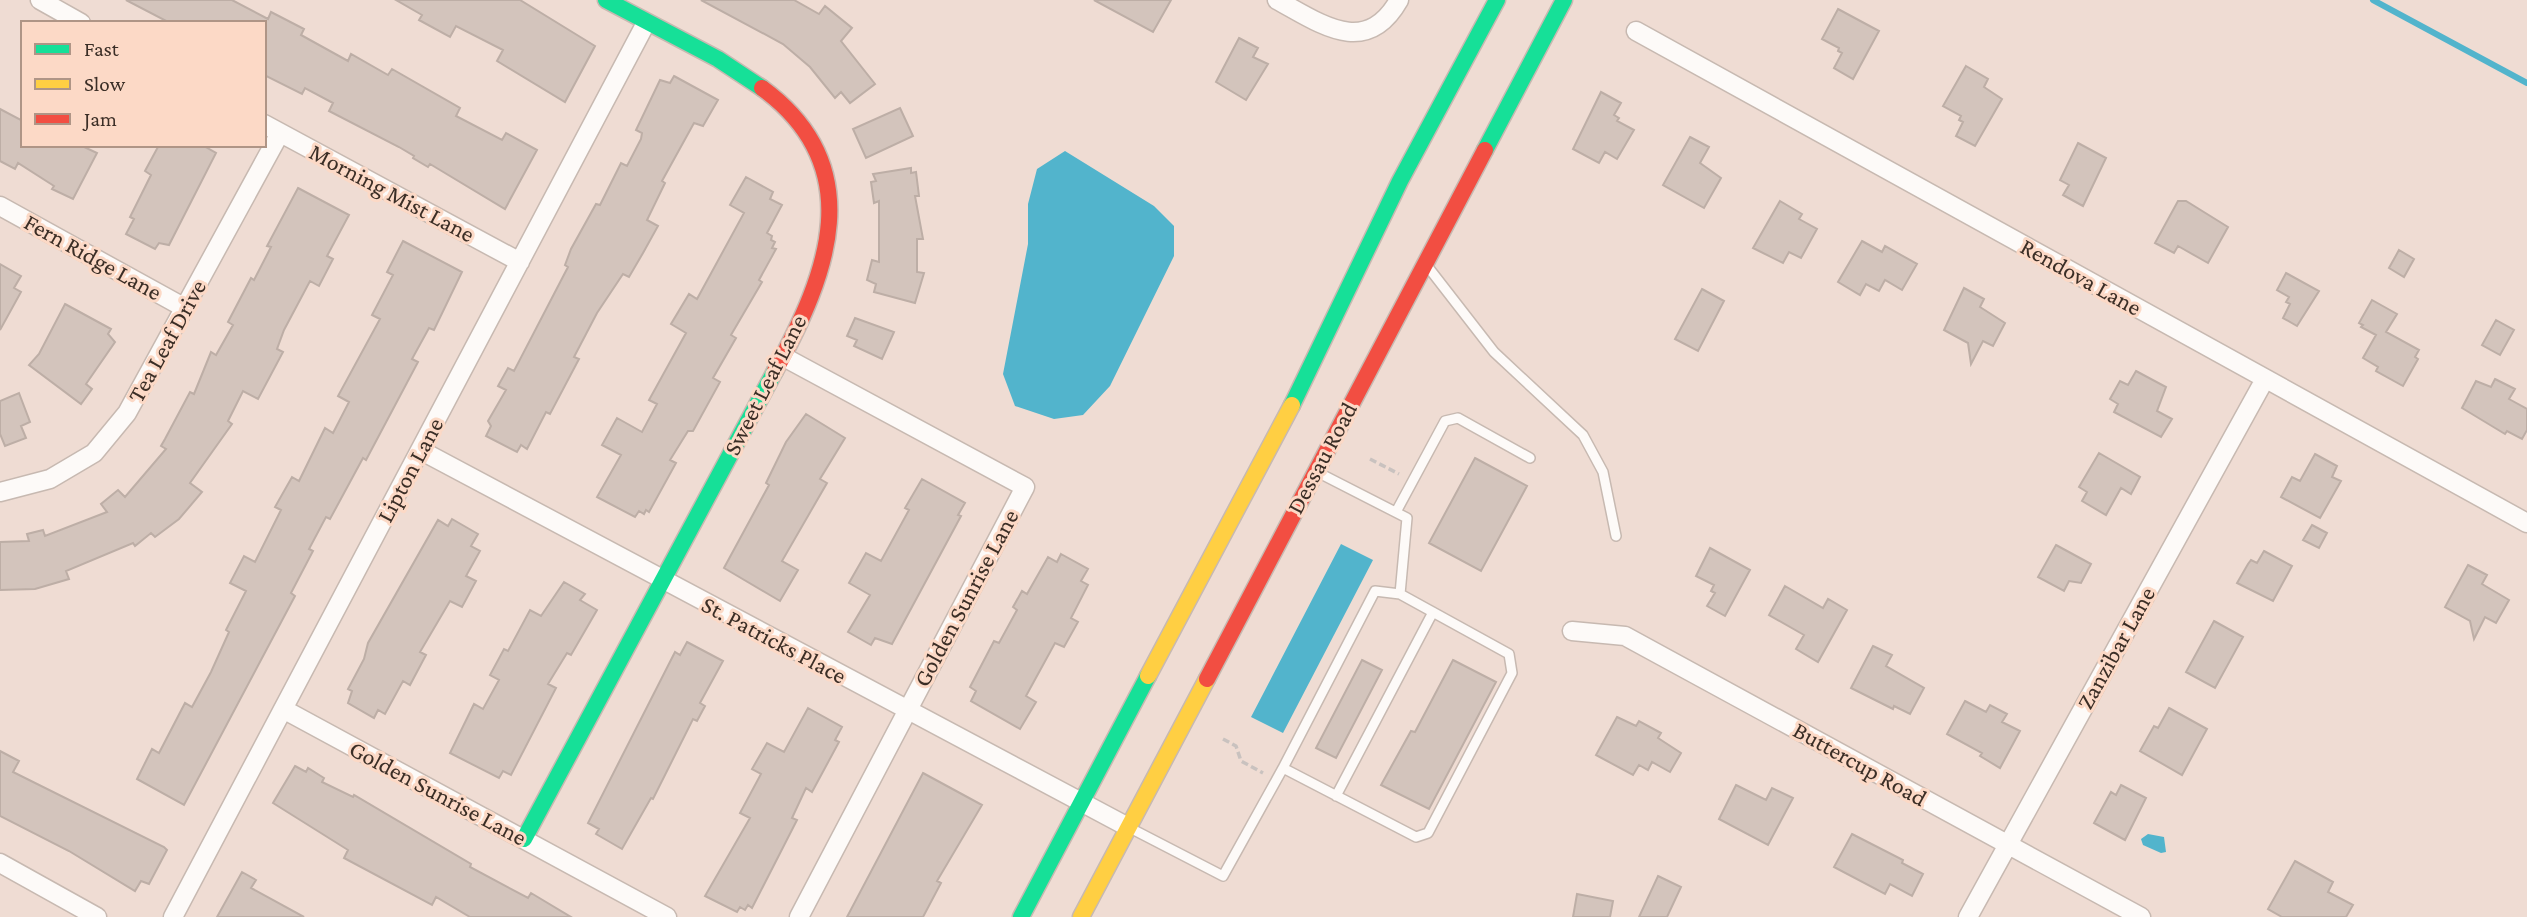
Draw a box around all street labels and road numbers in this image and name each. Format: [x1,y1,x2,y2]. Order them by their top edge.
street label: Morning Mist Lane [305,138,479,247]
street label: Fern Ridge Lane [20,208,167,305]
street label: Rendova Lane [2016,232,2146,321]
street label: Tea Leaf Drive [122,275,211,407]
street label: Sweet Leaf Lane [718,310,811,459]
street label: Dessau Road [1281,397,1362,518]
street label: Lipton Lane [371,413,448,527]
street label: Golden Sunrise Lane [907,505,1024,691]
street label: Zanzibar Lane [2071,582,2160,714]
street label: St. Patricks Place [697,590,851,689]
street label: Buttercup Road [1789,716,1932,812]
street label: Golden Sunrise Lane [345,734,531,851]

